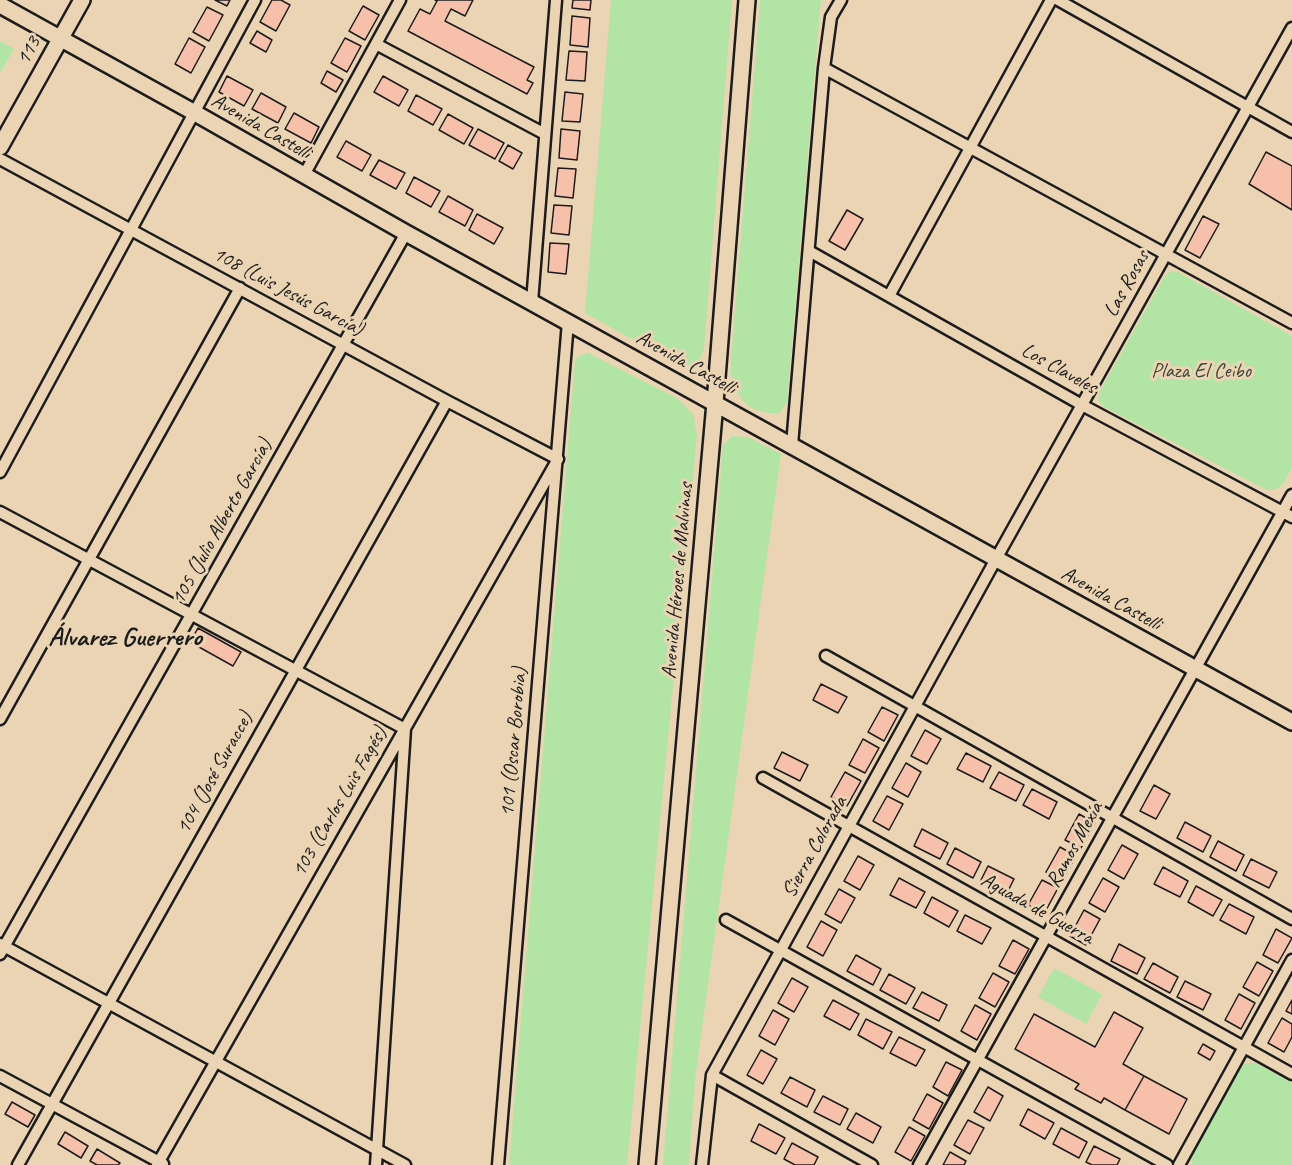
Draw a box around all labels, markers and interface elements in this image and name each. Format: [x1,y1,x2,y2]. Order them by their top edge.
street label: 113 [11,32,47,70]
street label: Avenida Castelli [207,88,315,166]
street label: 108 (Luis Jesús García) [208,242,368,342]
street label: Las Rosas [1099,247,1155,321]
street label: Avenida Castelli [632,325,740,401]
street label: Los Claveles [1017,338,1101,400]
park label: Plaza El Ceibo [1151,358,1251,384]
street label: 105 (Julio Alberto García) [166,435,278,609]
street label: Avenida Héroes de Malvinas [657,482,699,680]
street label: Avenida Castelli [1057,561,1165,637]
district label: Álvarez Guerrero [48,622,202,654]
street label: 101 (Oscar Borobia) [495,666,533,818]
street label: 104 (José Suracce) [171,708,259,838]
street label: 103 (Carlos Luis Fagés) [287,723,393,881]
street label: Sierra Colorada [777,792,853,902]
street label: Ramos Mexía [1041,798,1109,892]
street label: Aguada de Guerra [976,868,1098,950]

